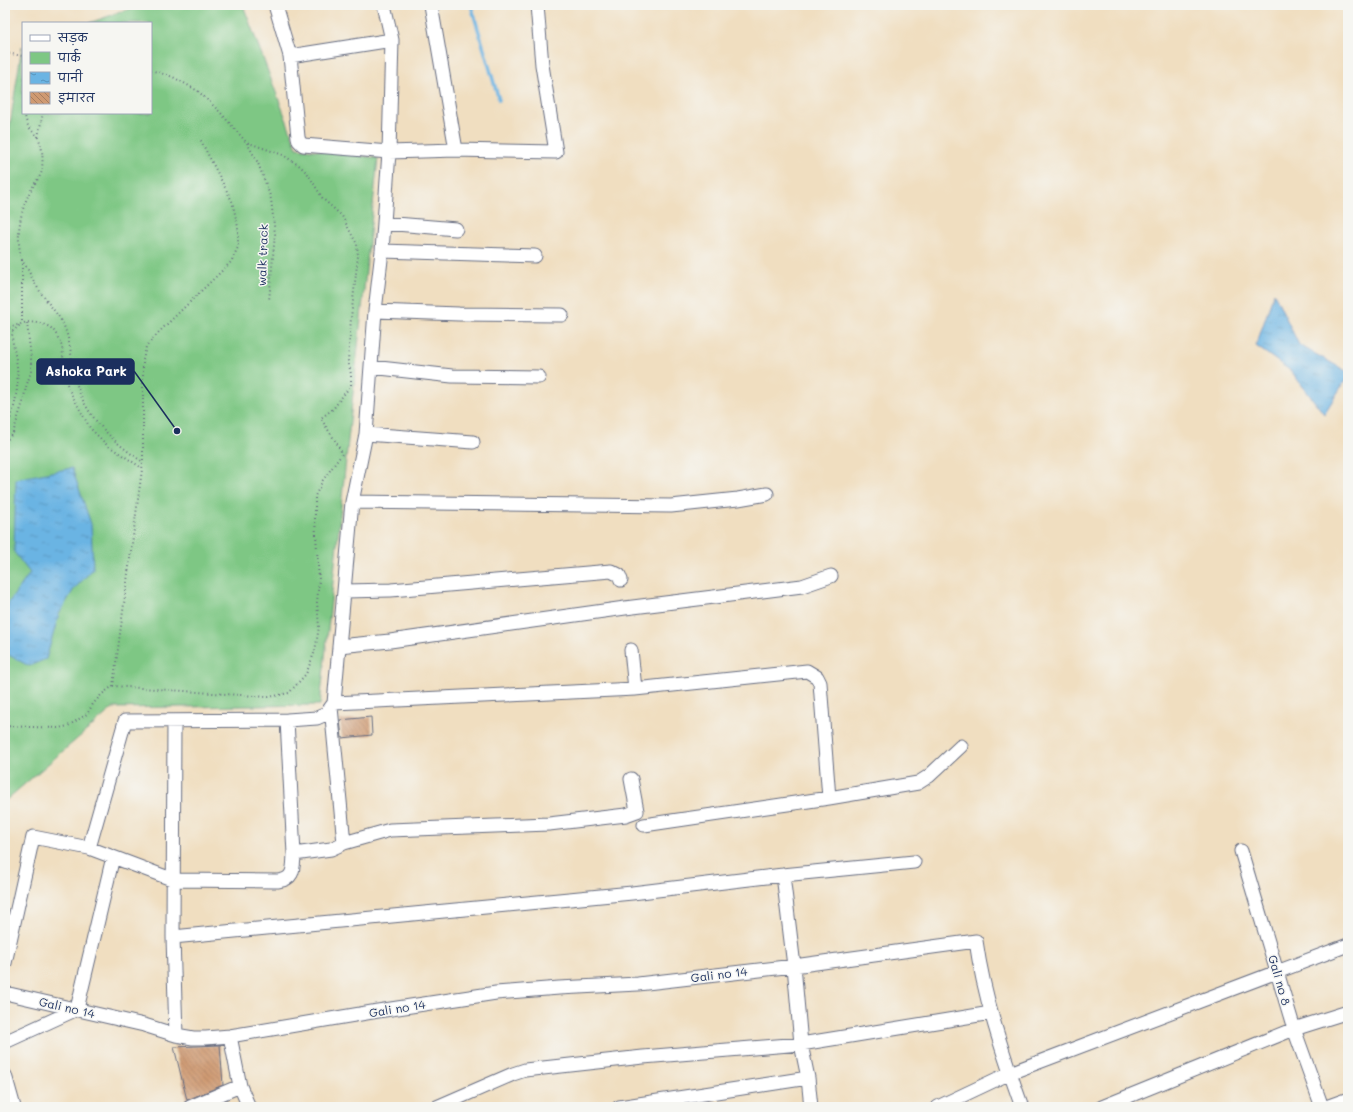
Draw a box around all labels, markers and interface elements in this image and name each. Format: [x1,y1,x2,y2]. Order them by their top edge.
legend [22,22,152,114]
text: सड़क [57,29,89,46]
text: पार्क [57,48,82,65]
text: पानी [57,69,83,85]
text: इमारत [58,89,96,105]
street label: walk track [253,224,271,286]
callout: Ashoka Park [37,359,134,384]
text: Ashoka Park [45,362,127,379]
street label: Gali no 8 [1265,953,1295,1007]
street label: Gali no 14 [690,963,748,985]
street label: Gali no 14 [37,993,97,1021]
street label: Gali no 14 [368,996,426,1020]

